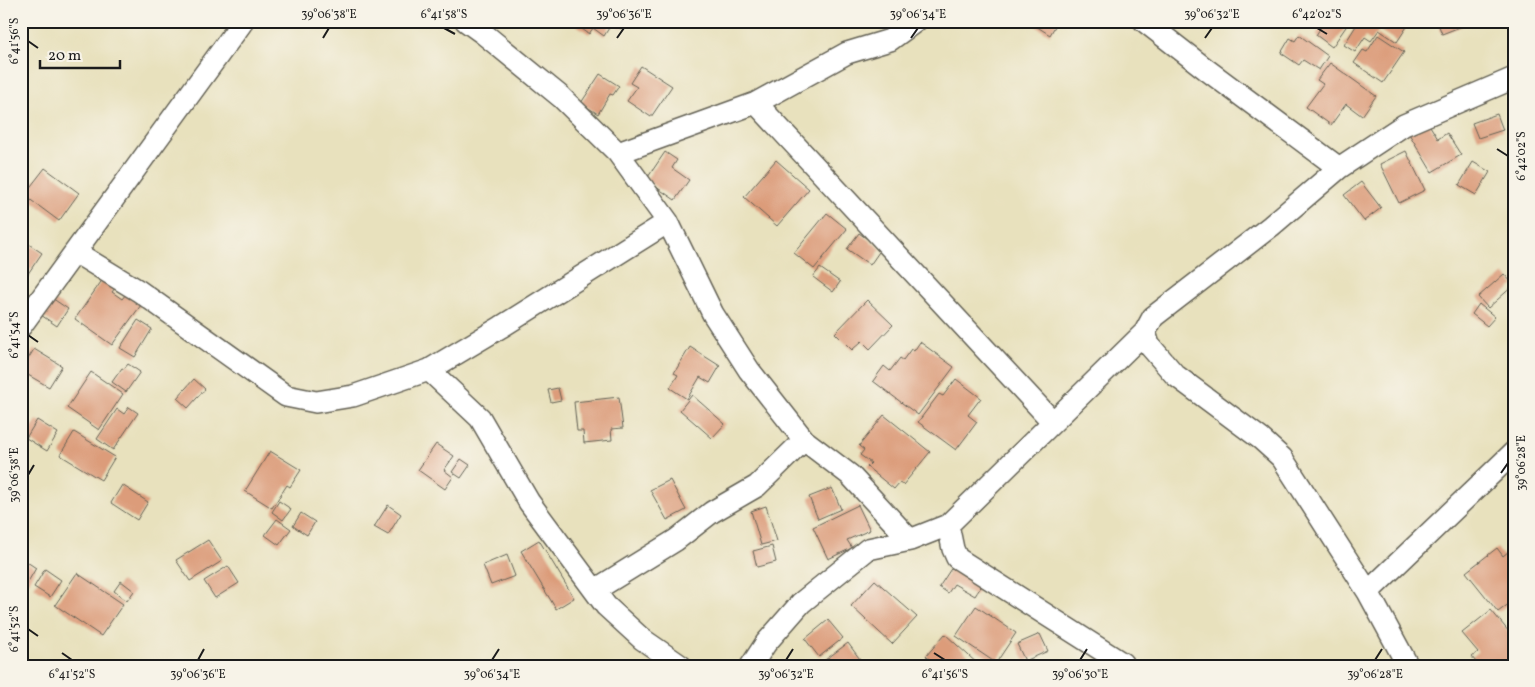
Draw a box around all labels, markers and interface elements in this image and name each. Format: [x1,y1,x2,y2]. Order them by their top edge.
text: 39°06'38"E [301,7,357,23]
text: 6°41'58"S [421,7,467,23]
text: 39°06'36"E [596,7,652,23]
text: 39°06'34"E [890,7,946,23]
text: 39°06'32"E [1184,7,1240,23]
text: 6°42'02"S [1292,7,1342,23]
text: 6°41'56"S [7,18,23,64]
scale bar [40,38,120,70]
text: 20 m [48,46,81,67]
text: 6°42'02"S [1514,131,1530,181]
text: 6°41'54"S [7,311,23,359]
text: 39°06'28"E [1514,435,1530,491]
text: 39°06'38"E [7,447,23,503]
text: 6°41'52"S [7,606,23,652]
text: 6°41'52"S [49,667,95,683]
text: 39°06'36"E [170,667,226,683]
text: 39°06'34"E [464,667,520,683]
text: 39°06'32"E [758,667,814,683]
text: 6°41'56"S [922,667,968,683]
text: 39°06'30"E [1052,667,1108,683]
text: 39°06'28"E [1347,667,1403,683]

